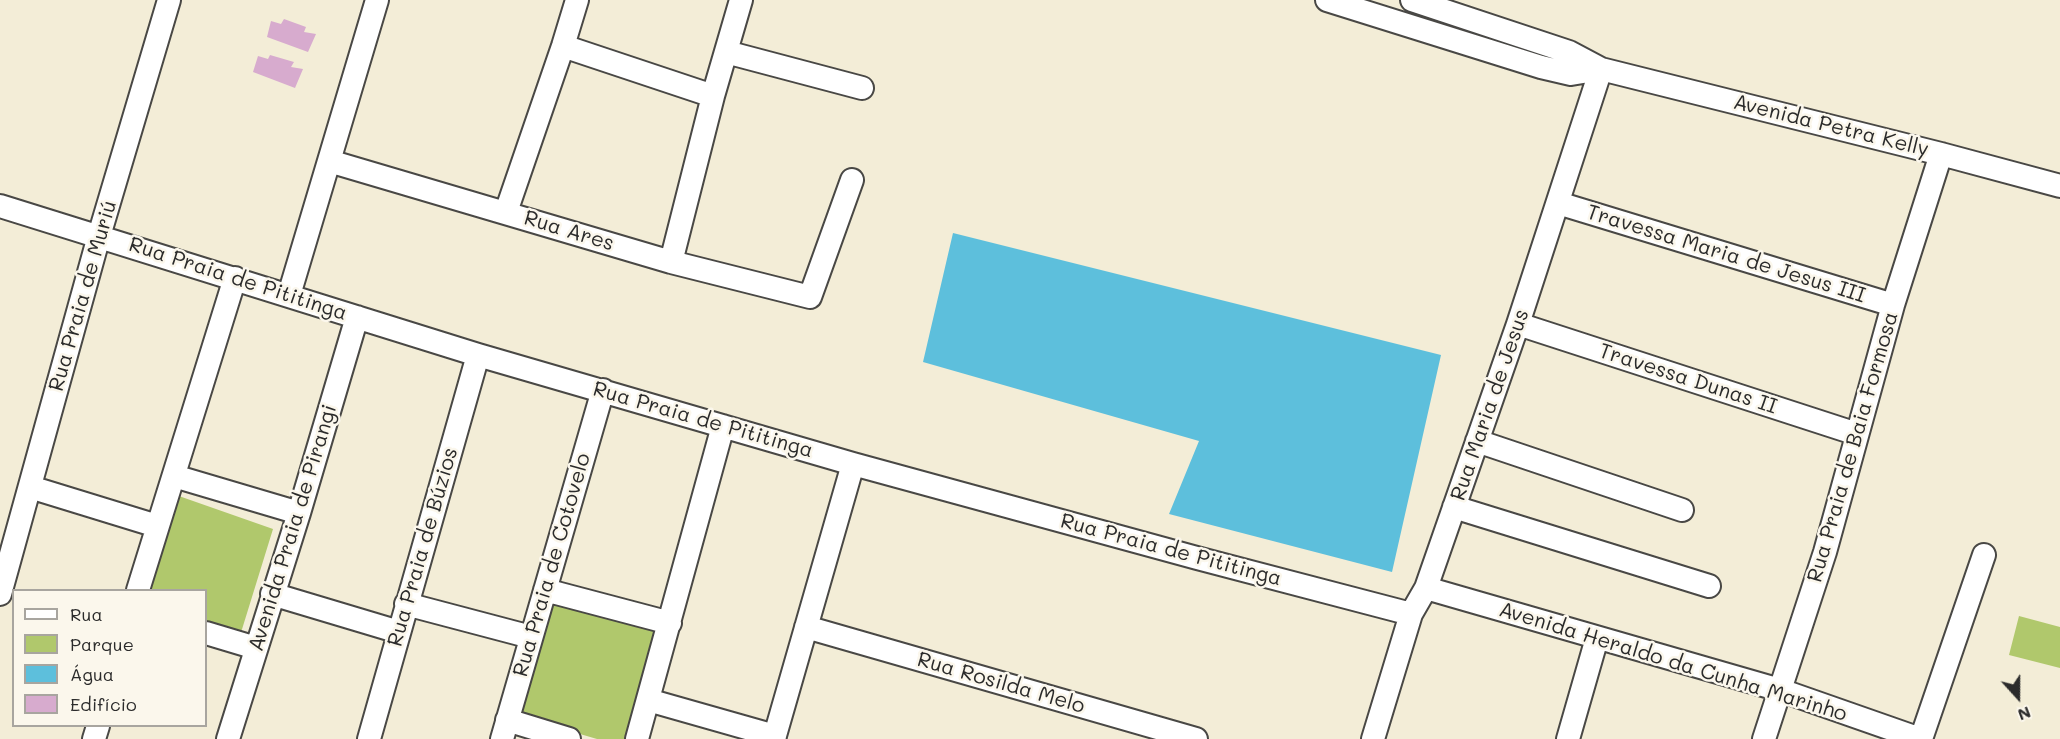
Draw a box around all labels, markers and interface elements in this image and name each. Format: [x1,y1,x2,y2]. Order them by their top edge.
street label: Avenida Petra Kelly [1731,90,1931,162]
street label: Rua Praia de Muriú [44,198,122,394]
street label: Travessa Maria de Jesus III [1584,200,1868,308]
street label: Rua Ares [521,205,617,257]
street label: Rua Praia de Pititinga [126,232,350,326]
street label: Rua Maria de Jesus [1445,306,1535,504]
street label: Rua Praia de Baia Formosa [1802,309,1904,585]
street label: Travessa Dunas II [1596,338,1780,420]
street label: Rua Praia de Pititinga [590,376,816,464]
street label: Avenida Praia de Pirangi [243,402,343,654]
street label: Rua Praia de Búzios [383,445,463,649]
street label: Rua Praia de Cotovelo [508,450,596,680]
street label: Rua Praia de Pititinga [1058,508,1284,592]
legend [12,589,207,727]
street label: Avenida Heraldo da Cunha Marinho [1496,597,1850,727]
text: Rua [70,602,103,626]
text: Parque [70,632,134,656]
street label: Rua Rosilda Melo [914,647,1088,719]
text: Água [70,662,114,686]
north arrow [1988,667,2048,727]
text: Edifício [70,692,137,716]
text: N [2015,702,2034,726]

